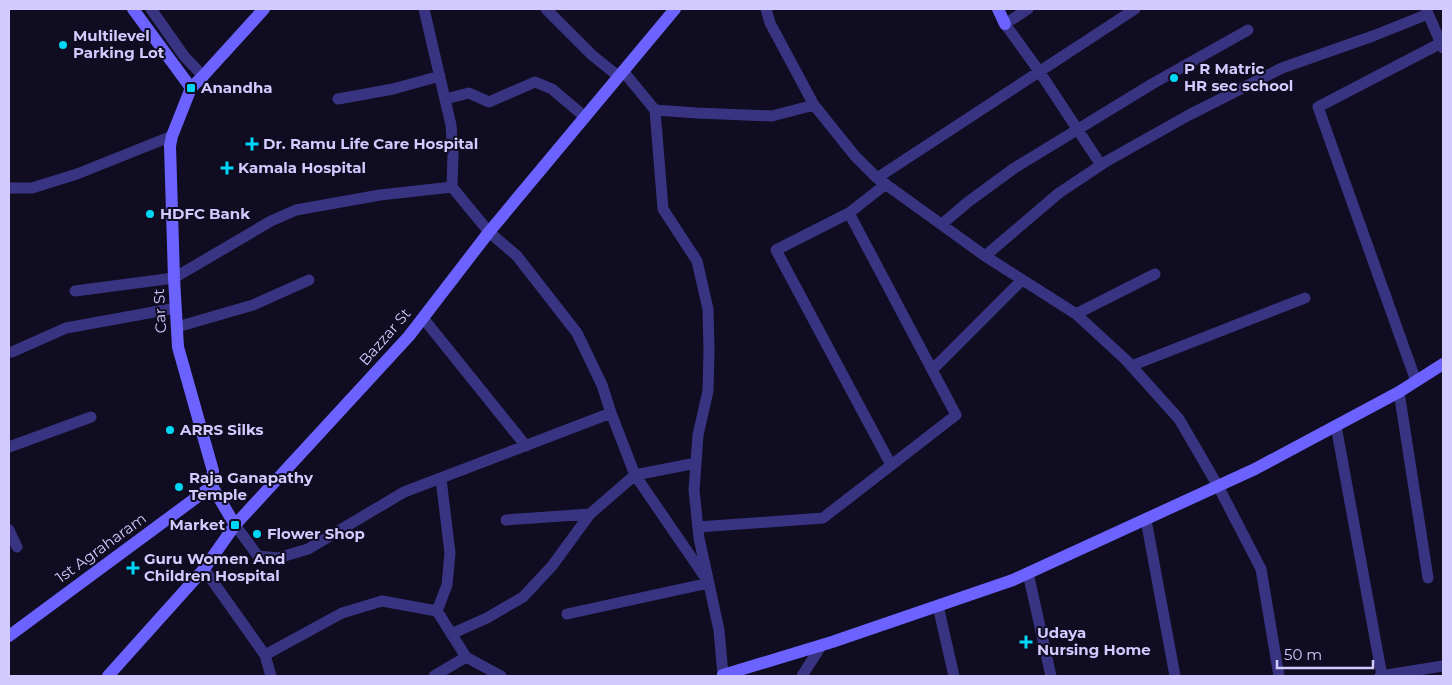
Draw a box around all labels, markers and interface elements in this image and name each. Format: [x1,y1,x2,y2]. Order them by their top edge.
place label: Multilevel Parking Lot [73,26,165,62]
marker: Multilevel Parking Lot [57,39,69,51]
place label: P R Matric HR sec school [1184,59,1293,95]
marker: P R Matric HR sec school [1168,72,1180,84]
place label: Anandha [200,78,273,97]
marker: Anandha [185,82,197,94]
place label: Dr. Ramu Life Care Hospital [263,134,478,153]
marker: Dr. Ramu Life Care Hospital [245,137,259,151]
place label: Kamala Hospital [238,158,366,177]
marker: Kamala Hospital [220,161,234,175]
place label: HDFC Bank [160,204,250,223]
marker: HDFC Bank [144,208,156,220]
street label: Car St [149,288,170,334]
street label: Bazzar St [355,304,415,369]
place label: ARRS Silks [179,420,264,439]
marker: ARRS Silks [164,424,176,436]
place label: Raja Ganapathy Temple [189,468,314,504]
marker: Raja Ganapathy Temple [173,481,185,493]
street label: 1st Agraharam [52,508,150,587]
place label: Market [170,515,225,534]
marker: Market [229,519,241,531]
place label: Flower Shop [267,524,365,543]
marker: Flower Shop [251,528,263,540]
place label: Guru Women And Children Hospital [144,549,286,585]
marker: Guru Women And Children Hospital [126,561,140,575]
place label: Udaya Nursing Home [1037,623,1151,659]
marker: Udaya Nursing Home [1019,635,1033,649]
scale bar [1277,638,1373,670]
text: 50 m [1284,645,1322,664]

